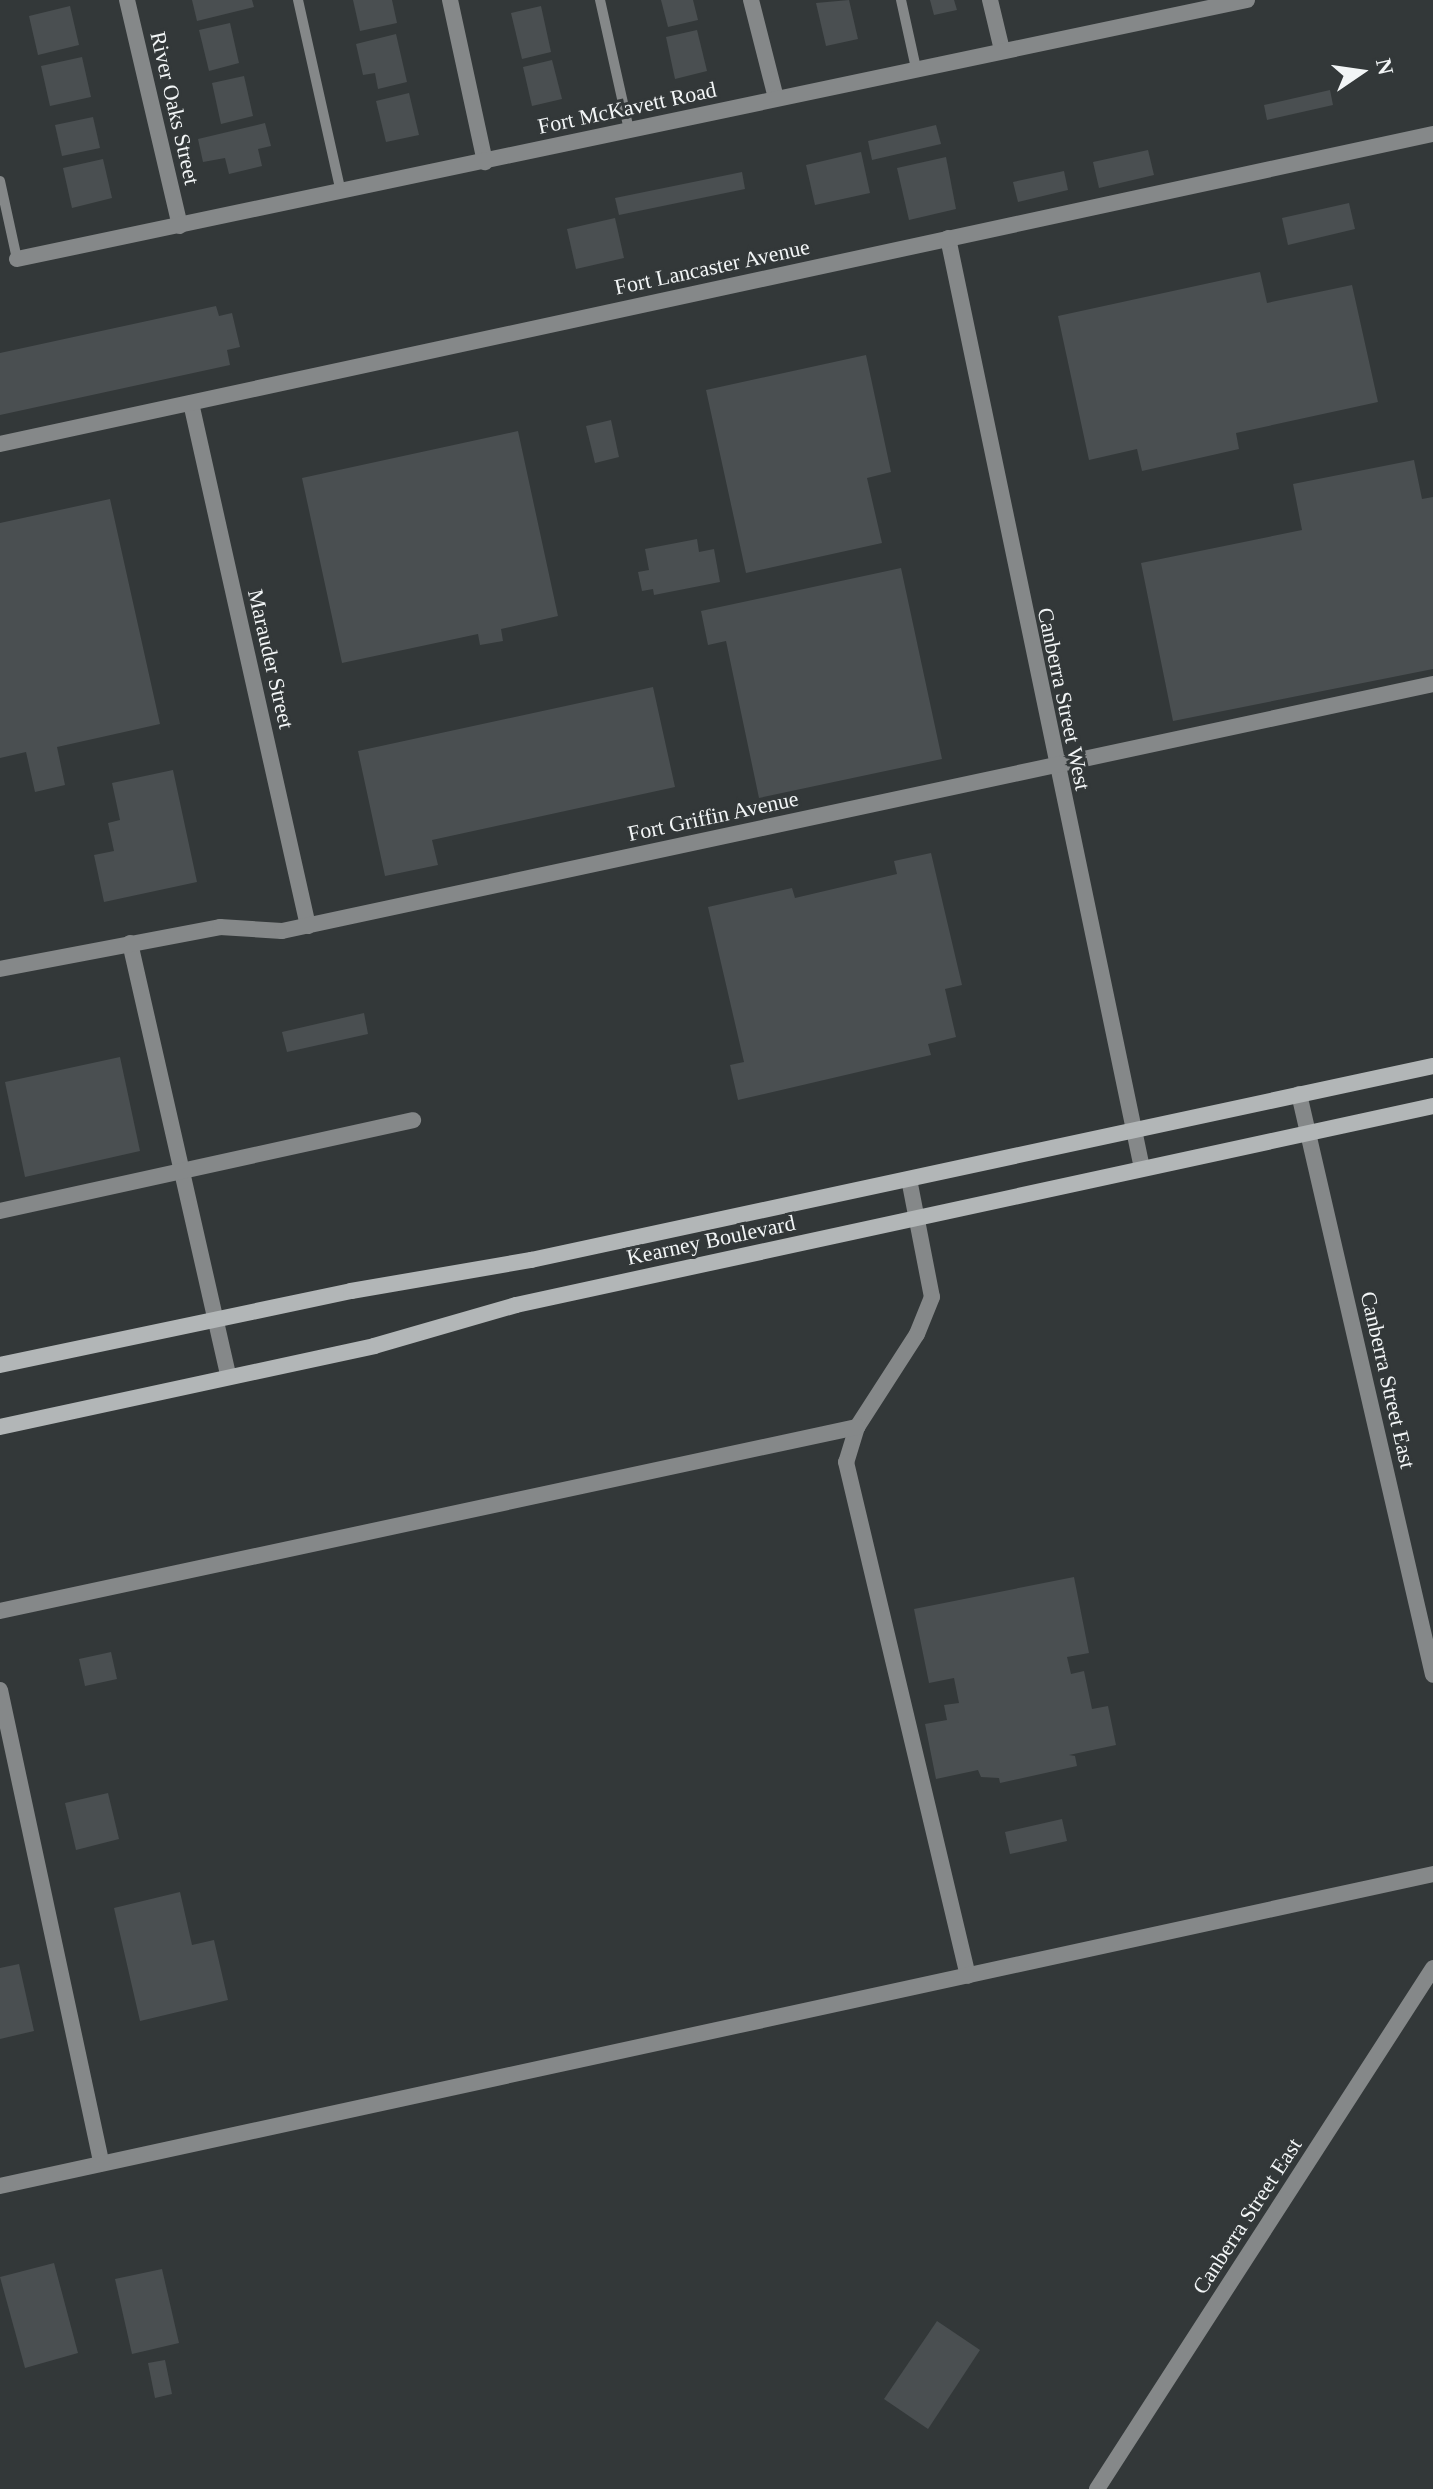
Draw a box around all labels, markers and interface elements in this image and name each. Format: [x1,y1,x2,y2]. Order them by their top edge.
street label: River Oaks Street [145,29,205,187]
north arrow [1321,32,1401,112]
text: N [1371,56,1399,77]
street label: Fort McKavett Road [535,76,719,140]
street label: Fort Lancaster Avenue [611,233,813,301]
street label: Marauder Street [242,587,300,731]
street label: Canberra Street West [1032,605,1096,793]
street label: Fort Griffin Avenue [625,785,801,847]
street label: Kearney Boulevard [624,1209,798,1271]
street label: Canberra Street East [1355,1289,1421,1471]
street label: Canberra Street East [1187,2133,1307,2299]

